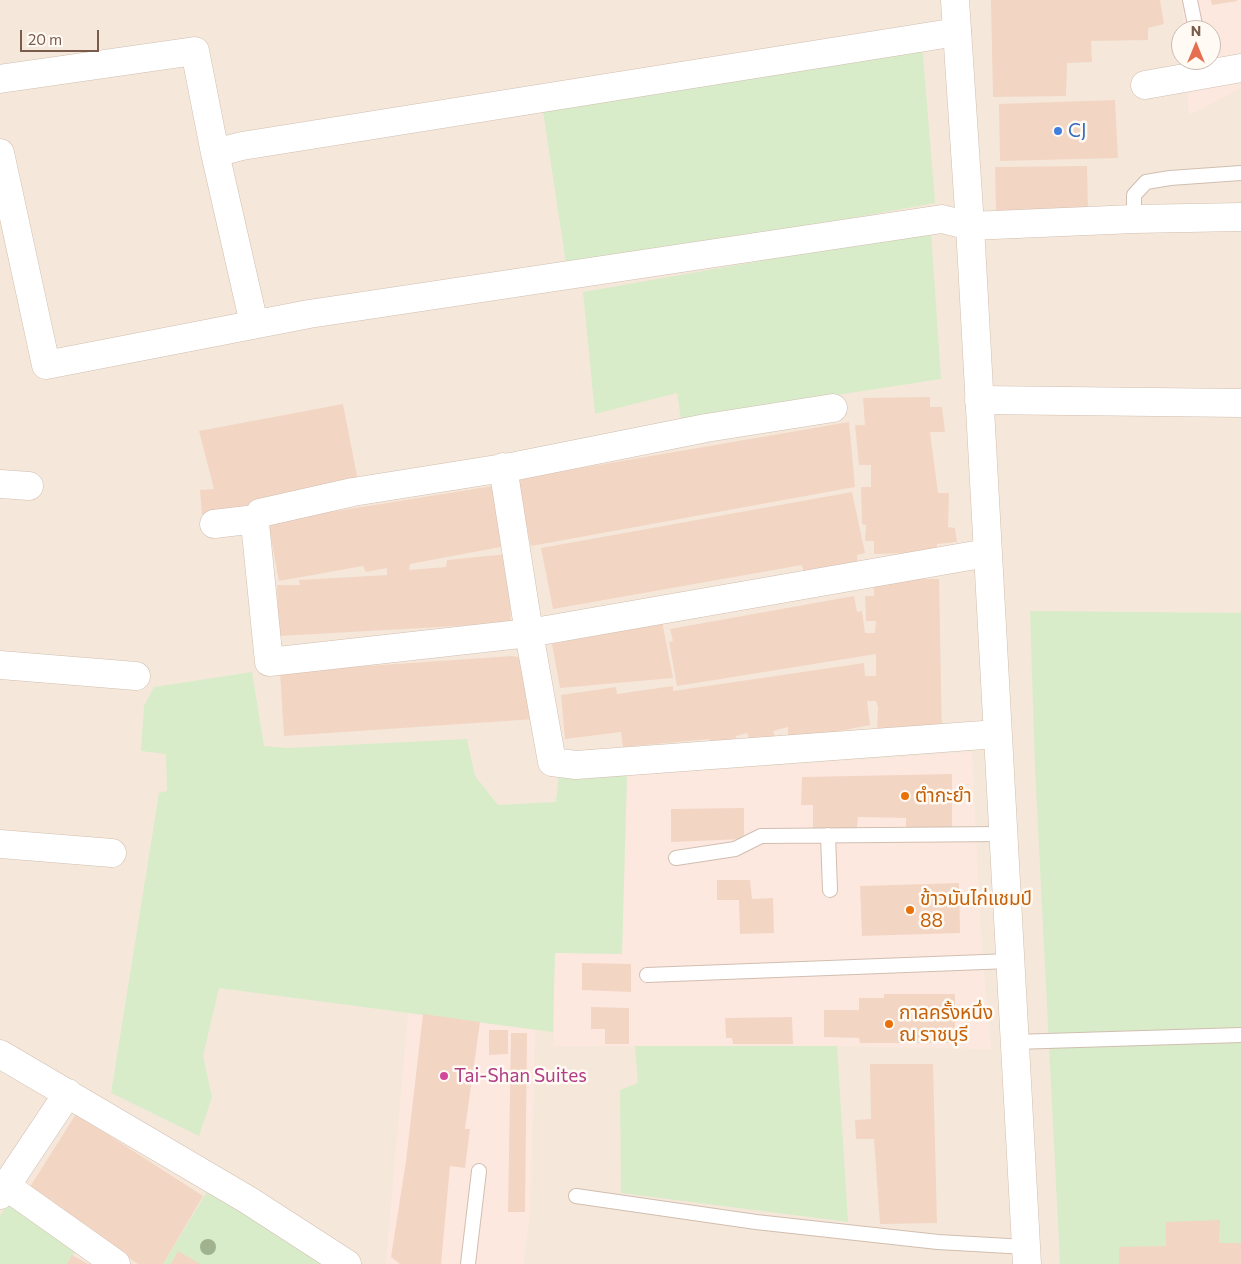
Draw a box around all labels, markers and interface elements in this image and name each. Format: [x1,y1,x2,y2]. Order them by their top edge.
scale bar [22,20,101,52]
north arrow [1171,20,1221,70]
text: N [1191,22,1201,39]
text: 20 m [28,30,62,48]
place label: CJ [1068,120,1087,142]
marker: CJ [1052,125,1064,137]
place label: ตำกะยำ [915,785,972,807]
marker: ตำกะยำ [899,790,911,802]
place label: ข้าวมันไก่แชมป์ 88 [920,888,1032,932]
marker: ข้าวมันไก่แชมป์ 88 [904,904,916,916]
place label: กาลครั้งหนึ่ง ณ ราชบุรี [899,1002,993,1046]
marker: กาลครั้งหนึ่ง ณ ราชบุรี [883,1018,895,1030]
place label: Tai-Shan Suites [454,1065,587,1087]
marker: Tai-Shan Suites [438,1070,450,1082]

